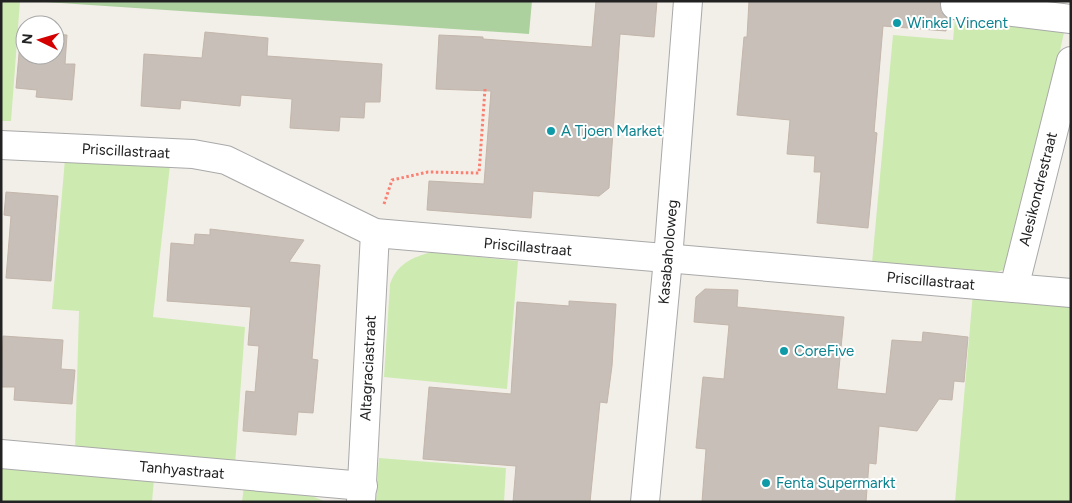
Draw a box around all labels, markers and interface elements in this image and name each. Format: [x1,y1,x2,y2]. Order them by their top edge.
place label: Winkel Vincent [907,14,1008,32]
north arrow [15,15,65,65]
marker: Winkel Vincent [891,17,903,29]
text: N [19,33,36,45]
place label: A Tjoen Market [561,122,663,140]
marker: A Tjoen Market [545,125,557,137]
street label: Alesikondrestraat [1015,130,1061,248]
street label: Priscillastraat [81,140,171,162]
street label: Kasabaholoweg [654,199,682,305]
street label: Priscillastraat [483,234,573,260]
street label: Priscillastraat [886,268,976,294]
street label: Altagraciastraat [356,314,380,422]
place label: CoreFive [794,342,854,360]
marker: CoreFive [778,345,790,357]
street label: Tanhyastraat [139,457,226,483]
place label: Fenta Supermarkt [776,474,896,492]
marker: Fenta Supermarkt [760,477,772,489]

